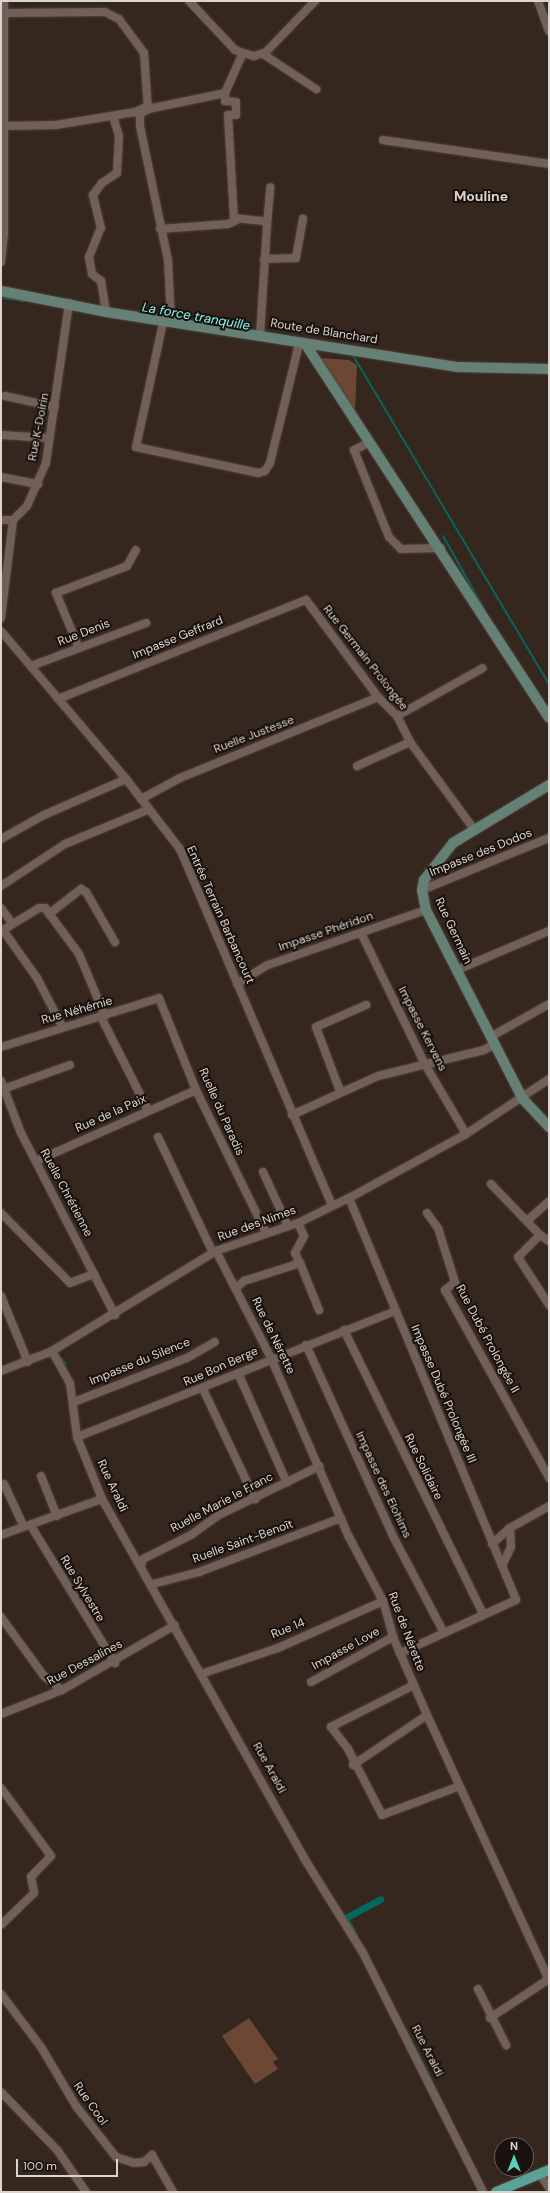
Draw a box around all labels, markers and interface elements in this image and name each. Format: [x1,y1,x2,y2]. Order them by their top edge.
district label: Mouline [454,188,508,204]
water label: La force tranquille [141,300,251,334]
street label: Route de Blanchard [269,316,379,348]
street label: Rue K-Doirin [25,392,53,462]
street label: Rue Germain Prolongée [319,603,411,713]
street label: Impasse Geffrard [131,613,225,663]
street label: Rue Denis [56,616,112,650]
street label: Ruelle Justesse [212,713,296,757]
street label: Impasse des Dodos [428,826,534,880]
street label: Entrée Terrain Barbancourt [183,844,257,986]
street label: Rue Germain [431,896,475,966]
street label: Impasse Phéridon [277,909,375,955]
street label: Impasse Kervens [394,984,450,1074]
street label: Rue Néhémie [40,994,114,1028]
street label: Ruelle du Paradis [195,1066,247,1158]
street label: Rue de la Paix [73,1092,149,1136]
street label: Ruelle Chrétienne [37,1147,95,1239]
street label: Rue des Nimes [216,1203,298,1245]
street label: Rue Dubé Prolongée II [452,1282,522,1396]
street label: Rue de Nérette [248,1295,298,1377]
street label: Impasse Dubé Prolongée III [407,1323,479,1465]
street label: Impasse du Silence [88,1335,192,1389]
street label: Rue Bon Berge [182,1344,260,1390]
street label: Impasse des Elohims [352,1429,414,1541]
street label: Rue Solidaire [401,1432,445,1502]
street label: Rue Araldi [94,1458,130,1514]
street label: Ruelle Marie le Franc [168,1470,276,1536]
street label: Ruelle Saint-Benoît [191,1517,295,1567]
street label: Rue Sylvestre [57,1553,107,1625]
street label: Rue de Nérette [384,1590,428,1674]
street label: Rue 14 [269,1616,307,1642]
street label: Impasse Love [310,1624,382,1674]
street label: Rue Dessalines [45,1637,125,1689]
street label: Rue Araldi [249,1740,289,1796]
street label: Rue Araldi [408,2023,446,2079]
street label: Rue Cool [70,2080,110,2128]
north arrow [494,2137,534,2177]
text: N [510,2139,518,2153]
scale bar [18,2151,120,2177]
text: 100 m [23,2158,57,2174]

